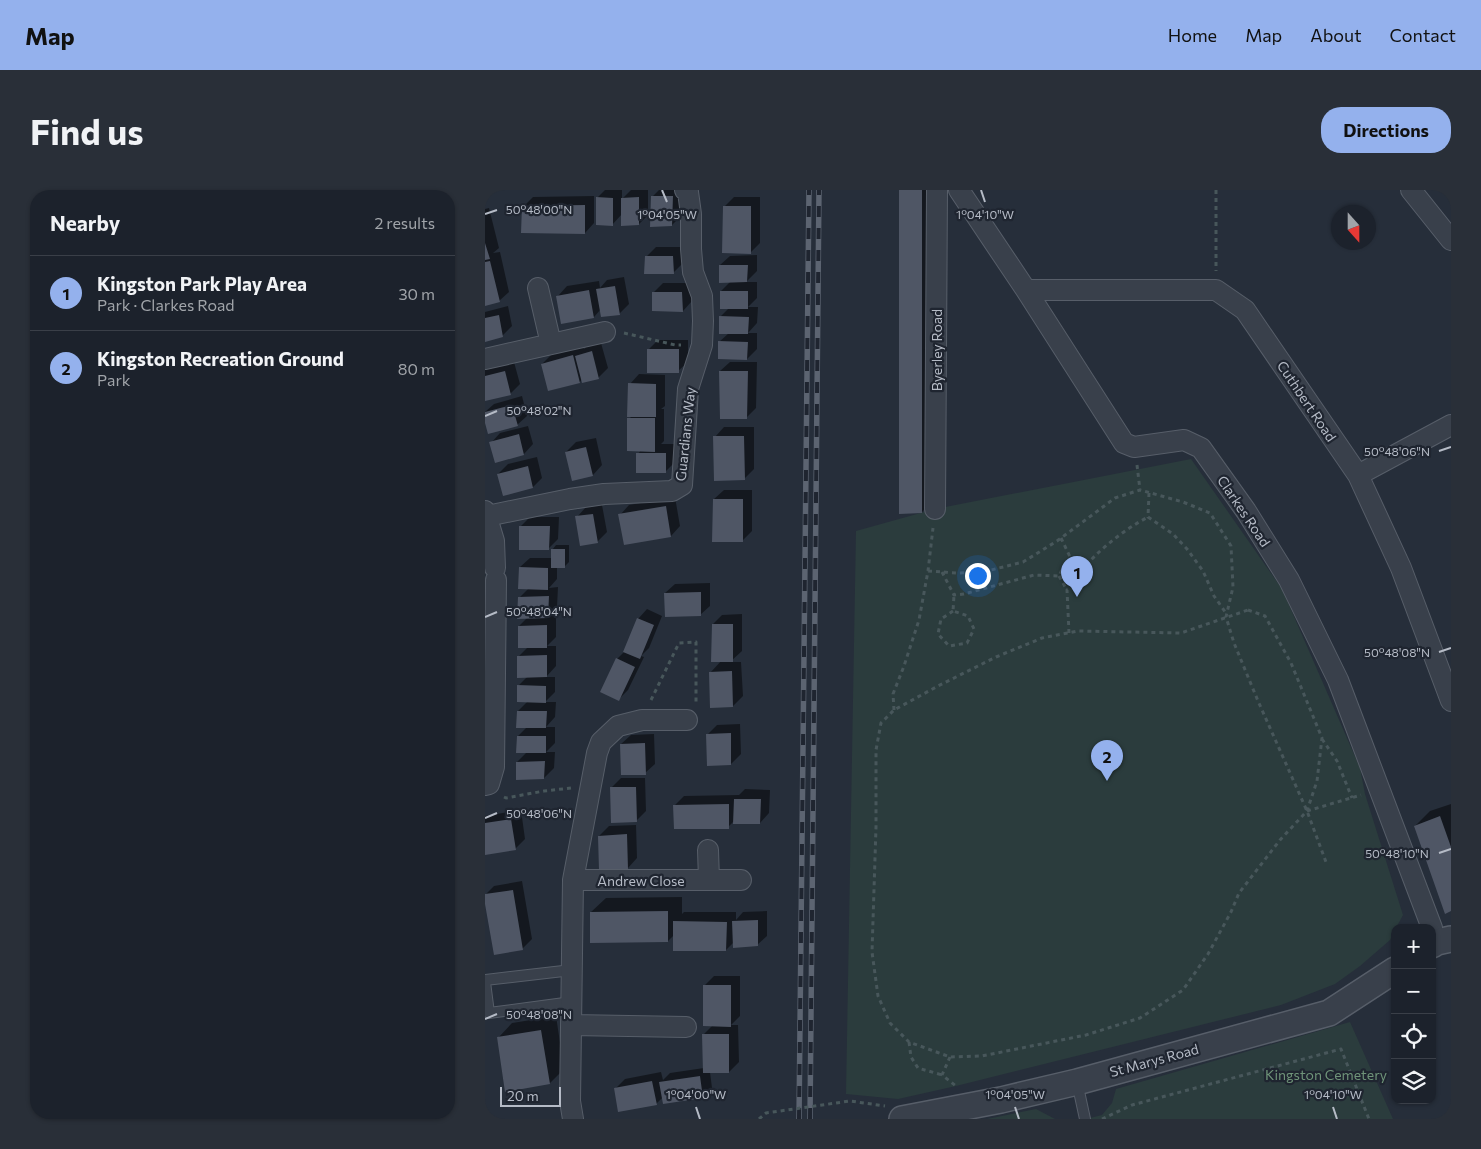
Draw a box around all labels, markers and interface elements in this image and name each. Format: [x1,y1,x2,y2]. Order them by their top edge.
text: Map [25,21,75,50]
text: Home [1168,24,1217,46]
text: Map [1245,24,1282,46]
text: About [1310,24,1362,46]
text: Contact [1390,24,1456,46]
button: Directions [1321,107,1451,153]
text: Find us [30,109,144,152]
text: 50°48'00"N [506,202,572,216]
north arrow [1331,205,1376,250]
text: 1°04'05"W [637,207,697,221]
text: 1°04'10"W [956,207,1014,221]
text: Nearby [50,210,120,235]
text: 2 results [374,213,435,232]
text: Kingston Park Play Area [97,272,307,295]
text: 1 [62,284,70,303]
text: 30 m [398,284,435,303]
text: Park · Clarkes Road [97,295,235,314]
street label: Byerley Road [928,309,945,391]
text: Kingston Recreation Ground [97,347,344,370]
street label: Cuthbert Road [1274,357,1340,445]
text: 2 [61,359,71,378]
text: 80 m [398,359,435,378]
text: Park [97,370,130,389]
street label: Guardians Way [672,386,698,482]
text: 50°48'02"N [506,403,572,417]
text: 50°48'06"N [1364,444,1430,458]
street label: Clarkes Road [1214,472,1274,550]
pin: 1 [1061,556,1093,597]
your location [965,563,991,589]
text: 50°48'04"N [506,604,572,618]
text: 50°48'08"N [1364,645,1430,659]
pin: 2 [1091,740,1123,781]
text: 50°48'06"N [506,806,572,820]
text: 50°48'10"N [1365,846,1429,860]
street label: Andrew Close [597,872,685,889]
map controls [1391,924,1436,1104]
button: + [1391,924,1436,969]
button: − [1391,969,1436,1014]
text: 50°48'08"N [506,1007,572,1021]
button: locate [1391,1014,1436,1059]
street label: St Marys Road [1108,1040,1200,1080]
button: layers [1391,1059,1436,1104]
park label: Kingston Cemetery [1265,1066,1387,1083]
scale bar [500,1084,561,1107]
text: 20 m [507,1087,539,1104]
text: 1°04'00"W [666,1087,726,1101]
text: 1°04'05"W [985,1087,1045,1101]
text: 1°04'10"W [1304,1087,1362,1101]

